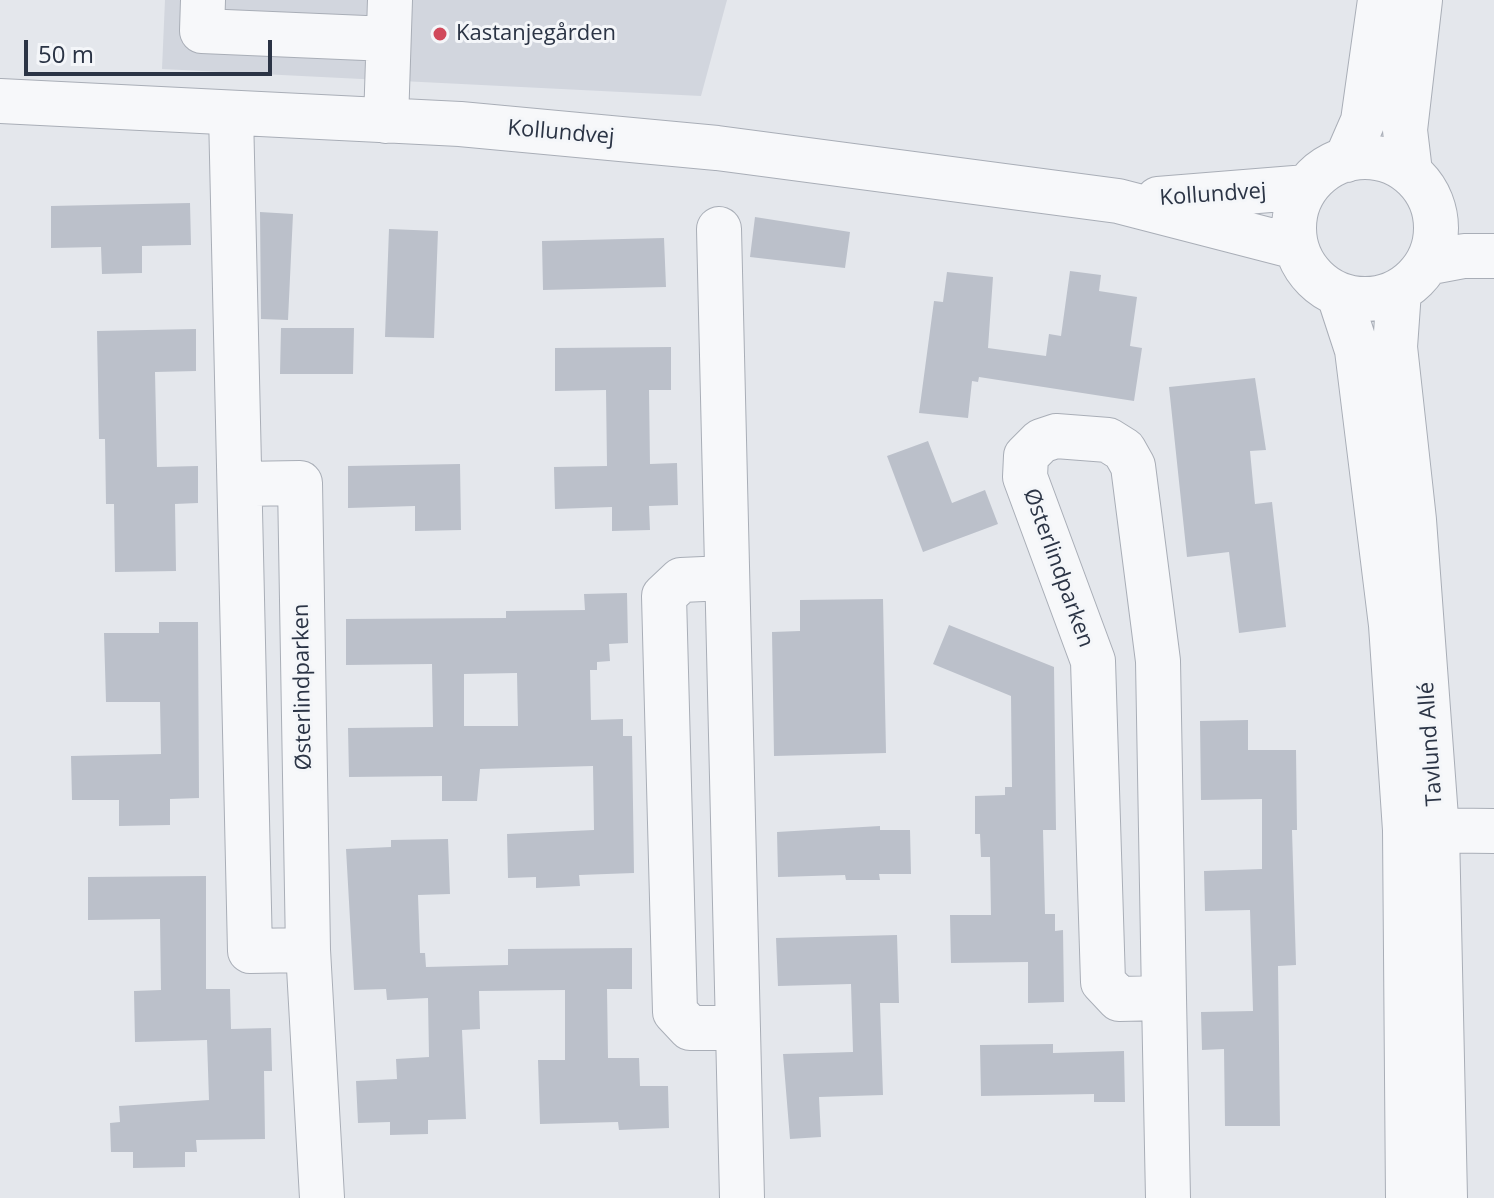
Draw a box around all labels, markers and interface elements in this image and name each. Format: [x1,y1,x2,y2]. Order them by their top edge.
place label: Kastanjegården [456,21,616,47]
scale bar [28,24,276,74]
marker: Kastanjegården [431,25,449,43]
text: 50 m [38,37,94,70]
street label: Kollundvej [506,115,616,151]
street label: Kollundvej [1159,178,1267,212]
street label: Østerlindparken [1017,485,1099,651]
street label: Østerlindparken [288,603,318,771]
street label: Tavlund Allé [1413,681,1449,807]

